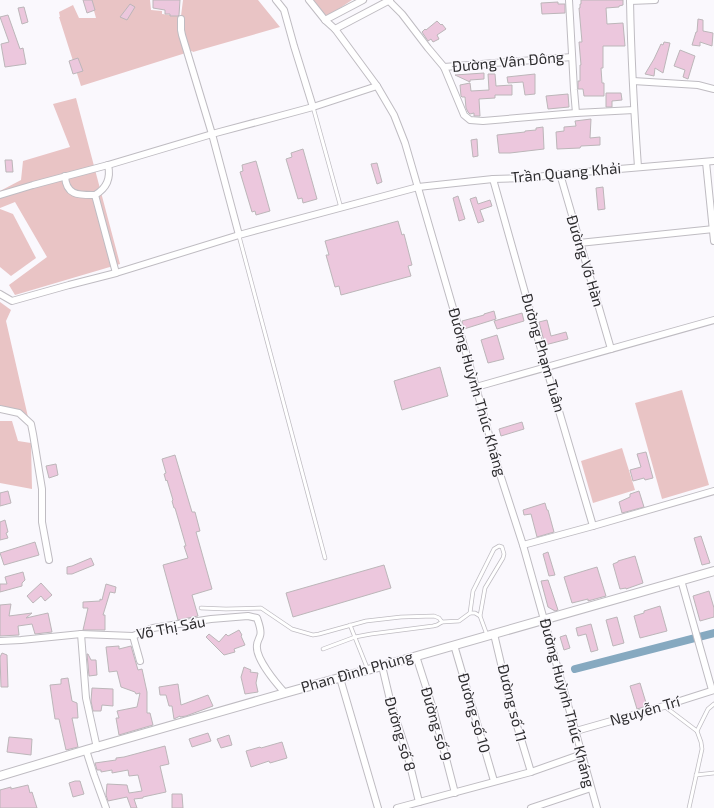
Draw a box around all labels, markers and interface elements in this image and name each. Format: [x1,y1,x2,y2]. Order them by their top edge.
street label: Đường Vân Đông [451,47,565,75]
street label: Trần Quang Khải [510,158,622,187]
street label: Đường Võ Hàn [563,213,608,309]
street label: Đường Phạm Tuân [518,291,570,414]
street label: Đường Huỳnh Thúc Kháng [445,305,511,479]
street label: Võ Thị Sáu [135,612,207,643]
street label: Đường Huỳnh Thúc Kháng [537,616,599,790]
street label: Phan Đình Phùng [299,646,415,696]
street label: Đường số 11 [495,662,531,744]
street label: Đường số 10 [455,671,495,755]
street label: Đường số 9 [418,685,456,763]
street label: Nguyễn Trí [608,691,683,729]
street label: Đường số 8 [382,694,420,773]

